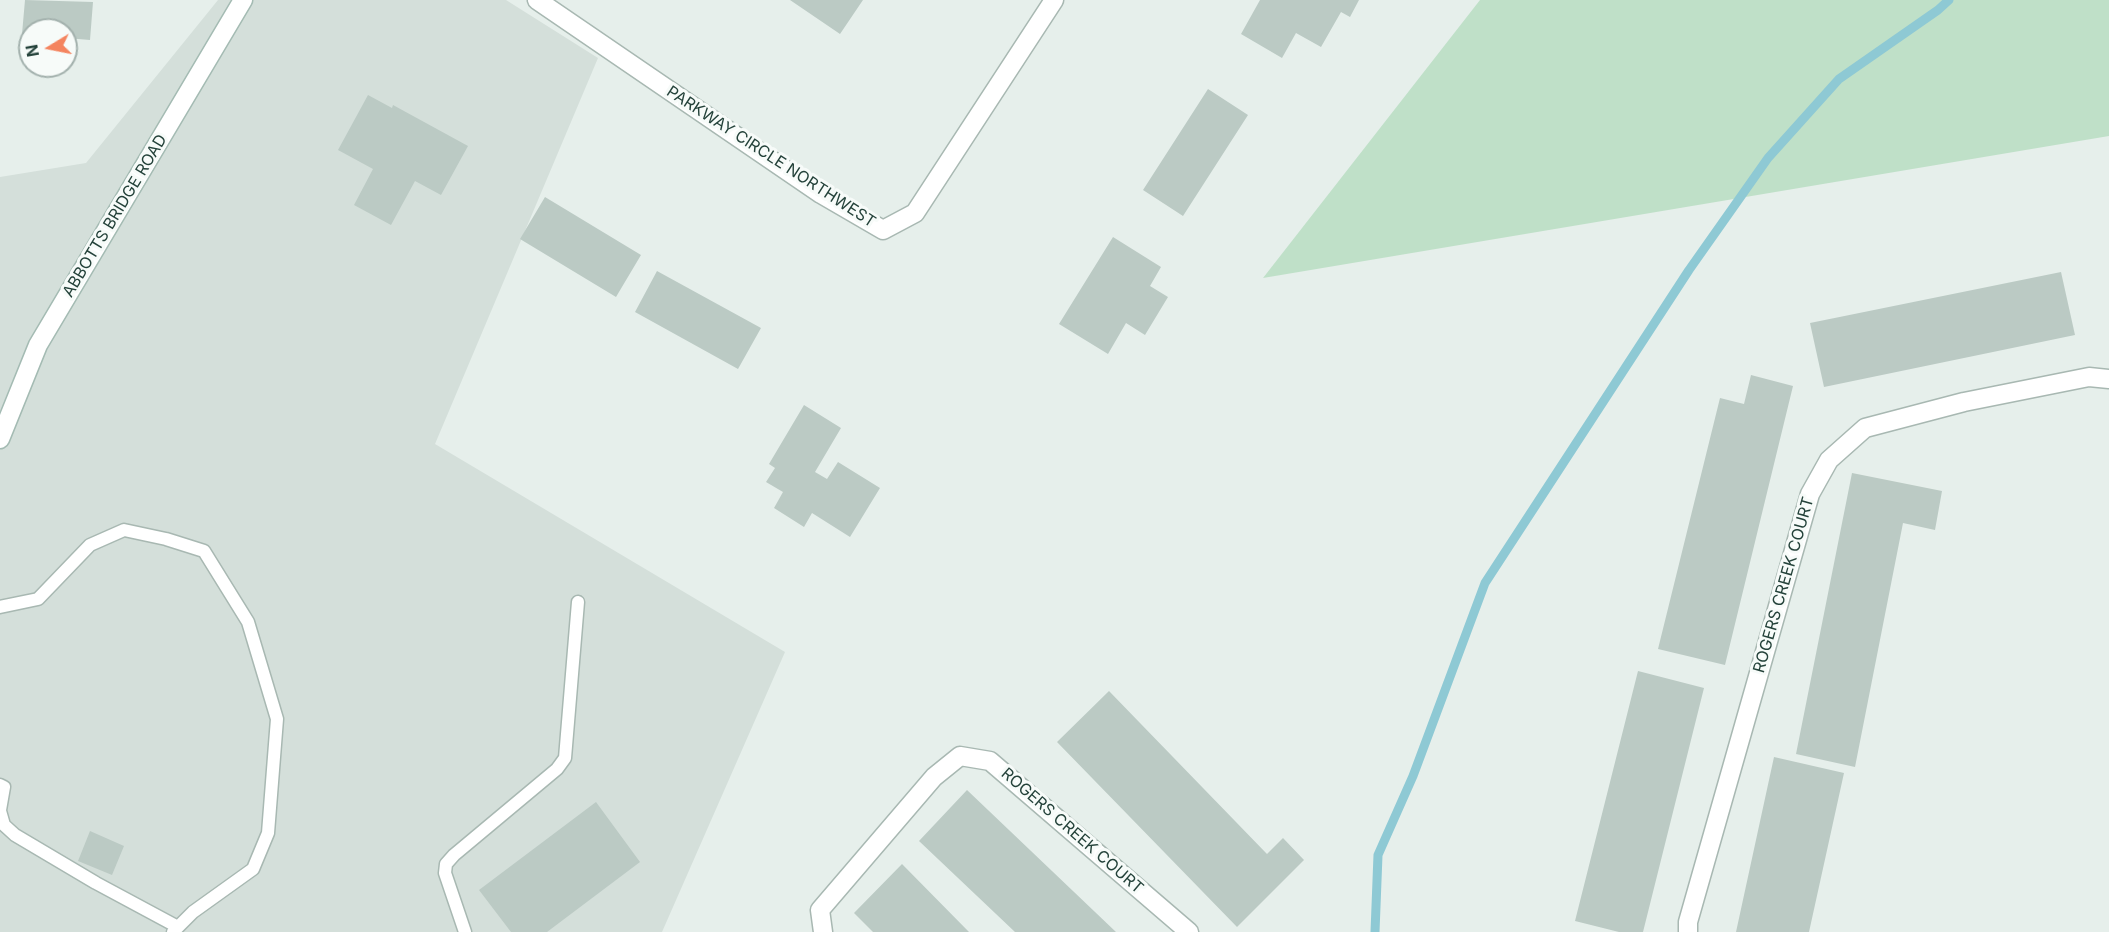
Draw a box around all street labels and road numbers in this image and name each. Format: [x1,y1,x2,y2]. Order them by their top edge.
street label: PARKWAY CIRCLE NORTHWEST [663,82,879,232]
street label: ABBOTTS BRIDGE ROAD [59,131,171,301]
street label: ROGERS CREEK COURT [1750,495,1818,675]
street label: ROGERS CREEK COURT [997,764,1147,898]

